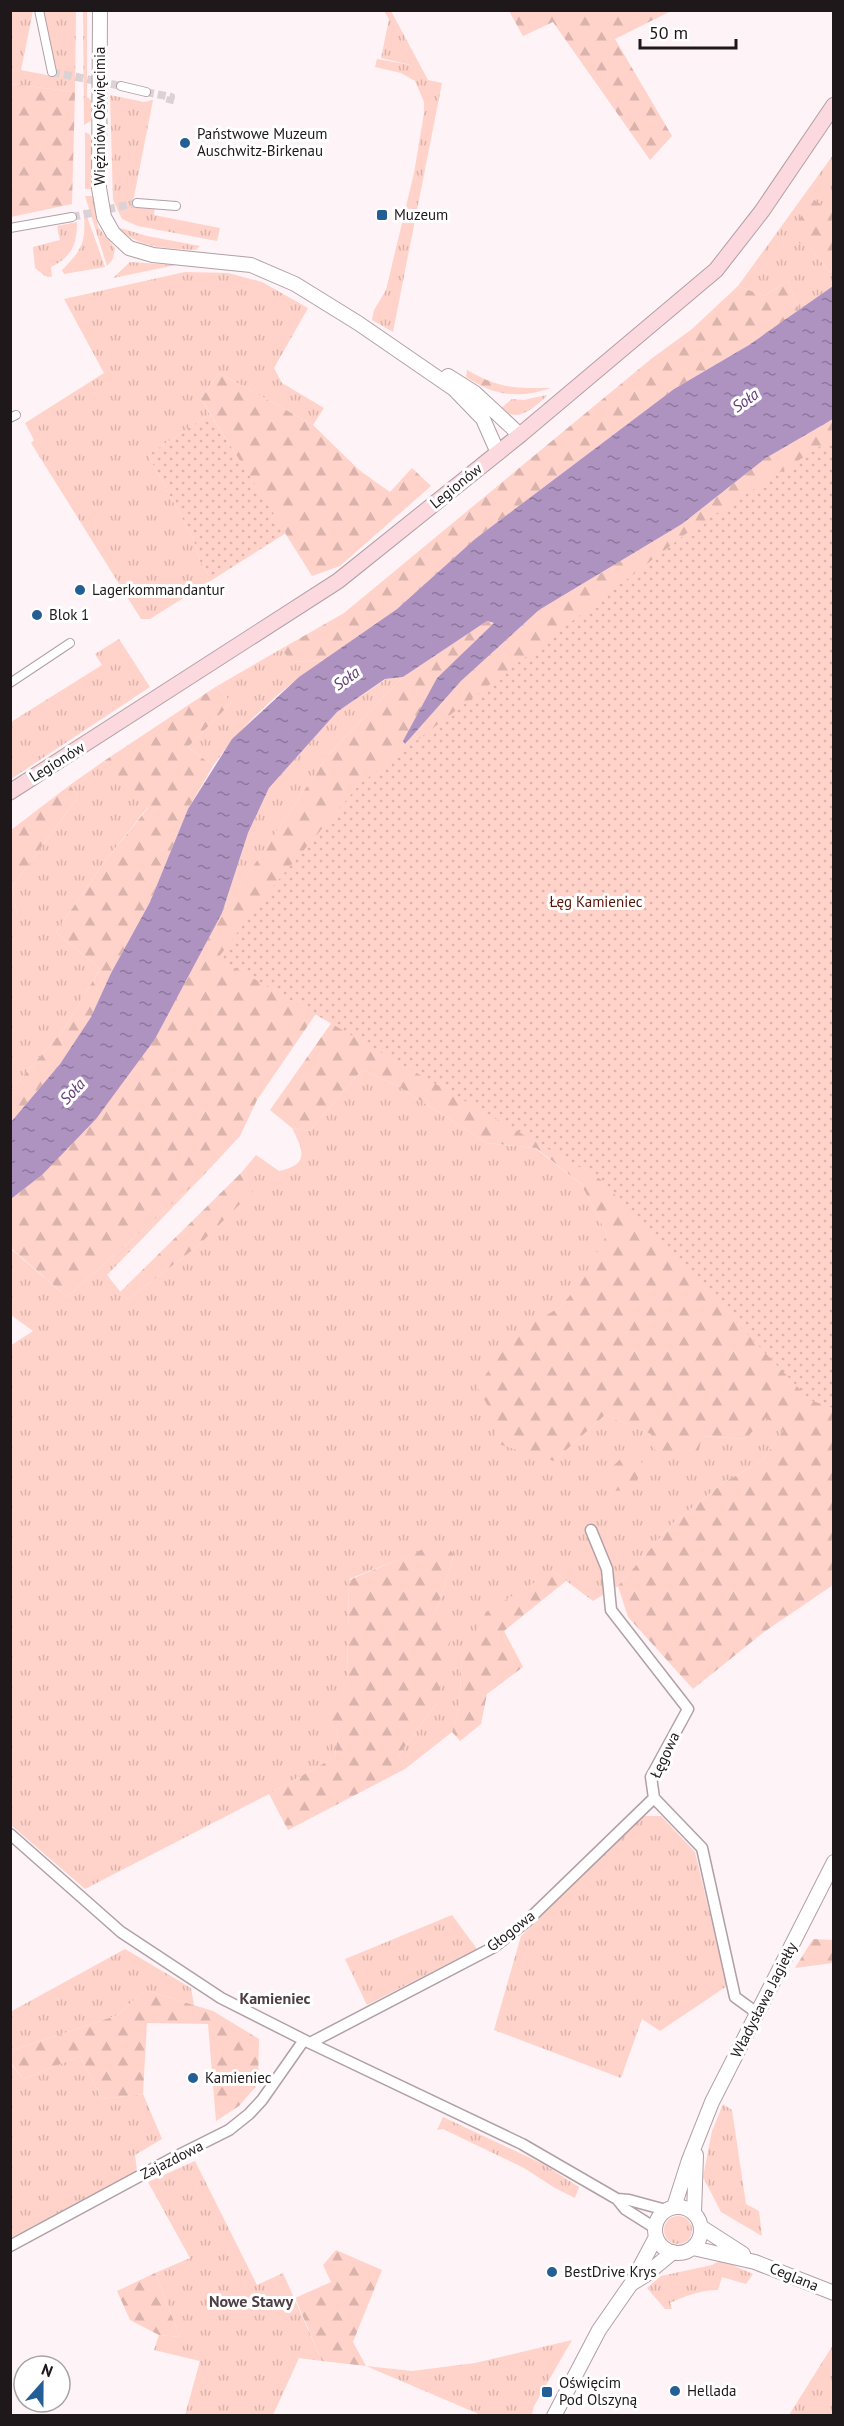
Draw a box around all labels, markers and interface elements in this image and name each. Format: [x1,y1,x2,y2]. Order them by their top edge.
scale bar [640,12,736,50]
text: 50 m [649,21,688,44]
street label: Więźniów Oświęcimia [90,47,109,185]
place label: Państwowe Muzeum Auschwitz-Birkenau [197,124,327,160]
marker: Państwowe Muzeum Auschwitz-Birkenau [178,136,192,150]
place label: Muzeum [394,205,448,224]
marker: Muzeum [375,208,389,222]
water label: Soła [728,384,762,416]
street label: Legionów [426,459,486,512]
place label: Lagerkommandantur [92,580,225,599]
marker: Lagerkommandantur [73,583,87,597]
place label: Blok 1 [49,605,89,624]
marker: Blok 1 [30,608,44,622]
water label: Soła [329,662,363,694]
street label: Legionów [26,737,88,786]
park label: Łęg Kamieniec [550,892,643,911]
water label: Soła [55,1074,89,1108]
street label: Łęgowa [646,1729,683,1781]
street label: Głogowa [483,1906,539,1955]
street label: Władysława Jagiełły [726,1939,801,2061]
district label: Kamieniec [240,1988,310,2008]
place label: Kamieniec [205,2068,272,2087]
marker: Kamieniec [186,2071,200,2085]
street label: Zajazdowa [137,2136,206,2183]
street label: Ceglana [767,2258,821,2295]
place label: BestDrive Krys [564,2262,657,2281]
marker: BestDrive Krys [545,2265,559,2279]
district label: Nowe Stawy [209,2291,293,2311]
north arrow [12,2354,72,2414]
text: N [39,2359,56,2381]
place label: Oświęcim Pod Olszyną [559,2373,637,2409]
place label: Hellada [687,2381,736,2400]
marker: Hellada [668,2384,682,2398]
marker: Oświęcim Pod Olszyną [540,2385,554,2399]

